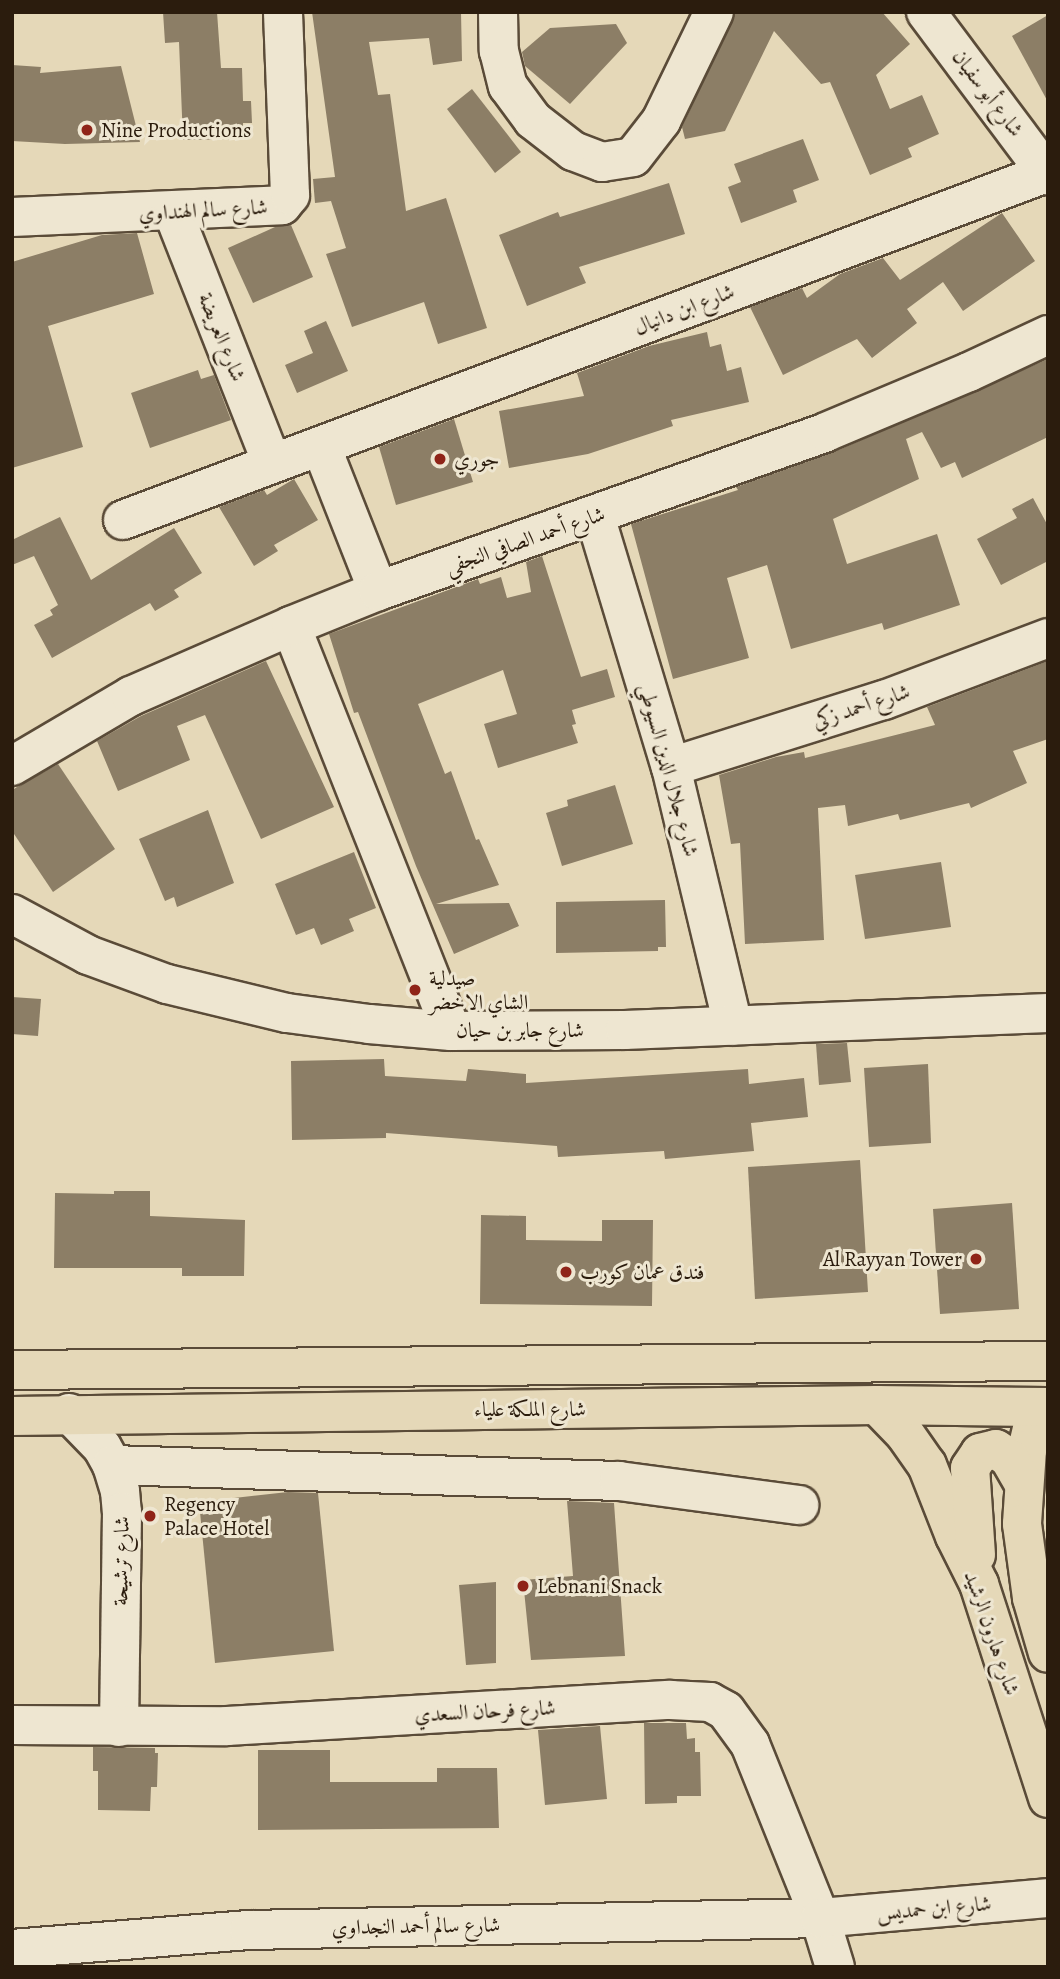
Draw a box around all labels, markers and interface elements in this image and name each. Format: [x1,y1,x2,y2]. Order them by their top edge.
street label: شارع أبو سفيان [947,44,1029,142]
place label: Nine Productions [101,117,251,143]
marker: Nine Productions [79,122,95,138]
street label: شارع سالم الهنداوي [138,194,268,226]
street label: شارع ابن دانيال [630,278,738,340]
street label: شارع العريضة [193,289,251,385]
place label: جوري [454,446,499,472]
marker: جوري [432,451,448,467]
street label: شارع أحمد الصافي النجفي [442,501,608,579]
street label: شارع أحمد زكي [809,678,913,734]
street label: شارع جلال الدين السيوطي [634,681,704,859]
place label: صيدلية الشاي الاخضر [429,965,528,1015]
marker: صيدلية الشاي الاخضر [407,982,423,998]
street label: شارع جابر بن حيان [456,1017,584,1043]
place label: Al Rayyan Tower [823,1246,962,1272]
marker: Al Rayyan Tower [968,1251,984,1267]
place label: فندق عمان كورب [580,1259,705,1285]
marker: فندق عمان كورب [558,1264,574,1280]
street label: شارع الملكة علياء [474,1396,586,1422]
place label: Regency Palace Hotel [164,1491,269,1541]
marker: Regency Palace Hotel [142,1508,158,1524]
street label: شارع ترشيحة [108,1516,134,1606]
street label: شارع هارون الرشيد [959,1567,1025,1699]
place label: Lebnani Snack [537,1573,662,1599]
marker: Lebnani Snack [515,1578,531,1594]
street label: شارع فرحان السعدي [414,1695,556,1727]
street label: شارع ابن حمديس [876,1890,992,1926]
street label: شارع سالم أحمد النجداوي [332,1912,500,1940]

